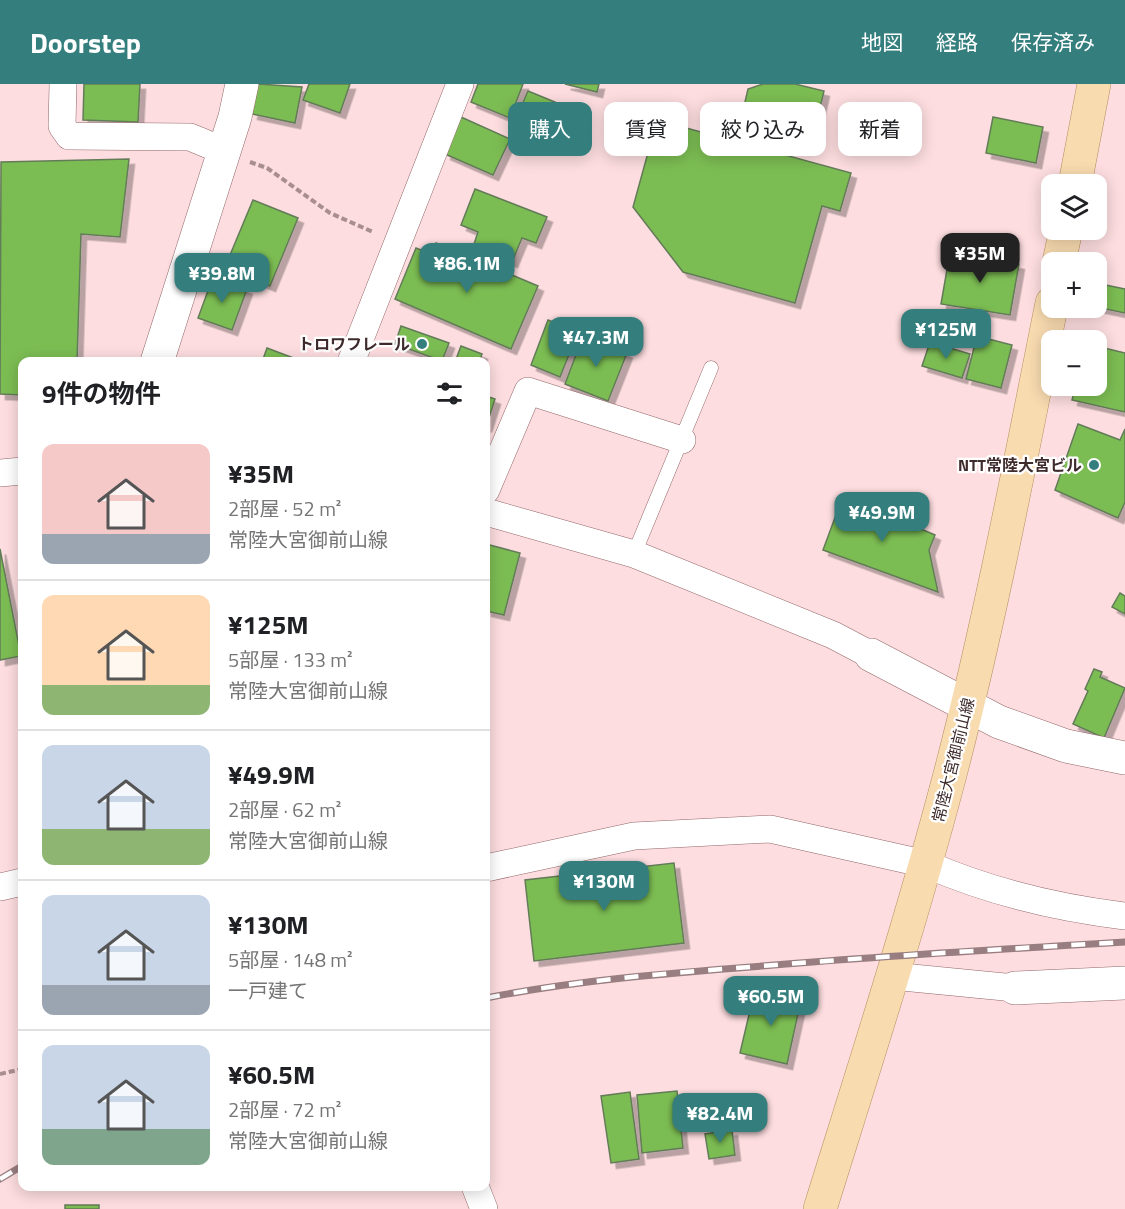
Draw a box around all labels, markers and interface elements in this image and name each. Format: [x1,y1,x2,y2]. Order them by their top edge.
text: Doorstep [30,21,141,64]
text: 地図 [861,26,903,58]
text: 経路 [936,26,978,58]
text: 保存済み [1011,26,1095,58]
chip: 購入 [508,102,592,156]
chip: 賃貸 [604,102,688,156]
chip: 絞り込み [700,102,826,156]
chip: 新着 [838,102,922,156]
map controls [1041,174,1107,396]
button: layers [1041,174,1107,240]
pin: ¥35M [944,233,1016,284]
text: ¥35M [955,237,1005,268]
pin: ¥86.1M [418,243,516,294]
text: ¥86.1M [433,247,501,278]
button: + [1041,252,1107,318]
pin: ¥39.8M [173,253,271,304]
text: ¥39.8M [188,257,256,288]
pin: ¥125M [904,309,988,360]
text: ¥125M [915,313,977,344]
pin: ¥47.3M [547,317,645,368]
text: ¥47.3M [562,321,630,352]
button: − [1041,330,1107,396]
place label: トロワフレール [298,332,410,356]
marker: トロワフレール [415,337,429,351]
text: 9件の物件 [42,374,161,413]
icon: filters [433,377,466,410]
place label: NTT常陸大宮ビル [958,453,1082,477]
text: ¥35M [228,454,294,493]
marker: NTT常陸大宮ビル [1087,458,1101,472]
icon: home [90,468,162,540]
pin: ¥49.9M [833,492,931,543]
text: 2部屋 · 52 m² [228,493,341,524]
text: ¥49.9M [848,496,916,527]
text: 常陸大宮御前山線 [228,524,388,555]
text: ¥125M [228,605,309,644]
icon: home [90,619,162,691]
text: 5部屋 · 133 m² [228,644,353,675]
text: 常陸大宮御前山線 [228,675,388,706]
street label: 常陸大宮御前山線 [926,695,980,825]
text: ¥49.9M [228,755,315,794]
icon: home [90,769,162,841]
text: 2部屋 · 62 m² [228,794,341,825]
text: 常陸大宮御前山線 [228,825,388,856]
pin: ¥130M [562,861,646,912]
text: ¥130M [573,865,635,896]
text: ¥130M [228,905,309,944]
icon: home [90,919,162,991]
text: 5部屋 · 148 m² [228,944,353,975]
text: 一戸建て [228,975,308,1006]
pin: ¥60.5M [722,976,820,1027]
text: ¥60.5M [737,980,805,1011]
text: ¥60.5M [228,1055,315,1094]
icon: home [90,1069,162,1141]
pin: ¥82.4M [671,1093,769,1144]
text: 2部屋 · 72 m² [228,1094,341,1125]
text: ¥82.4M [686,1097,754,1128]
text: 常陸大宮御前山線 [228,1125,388,1156]

